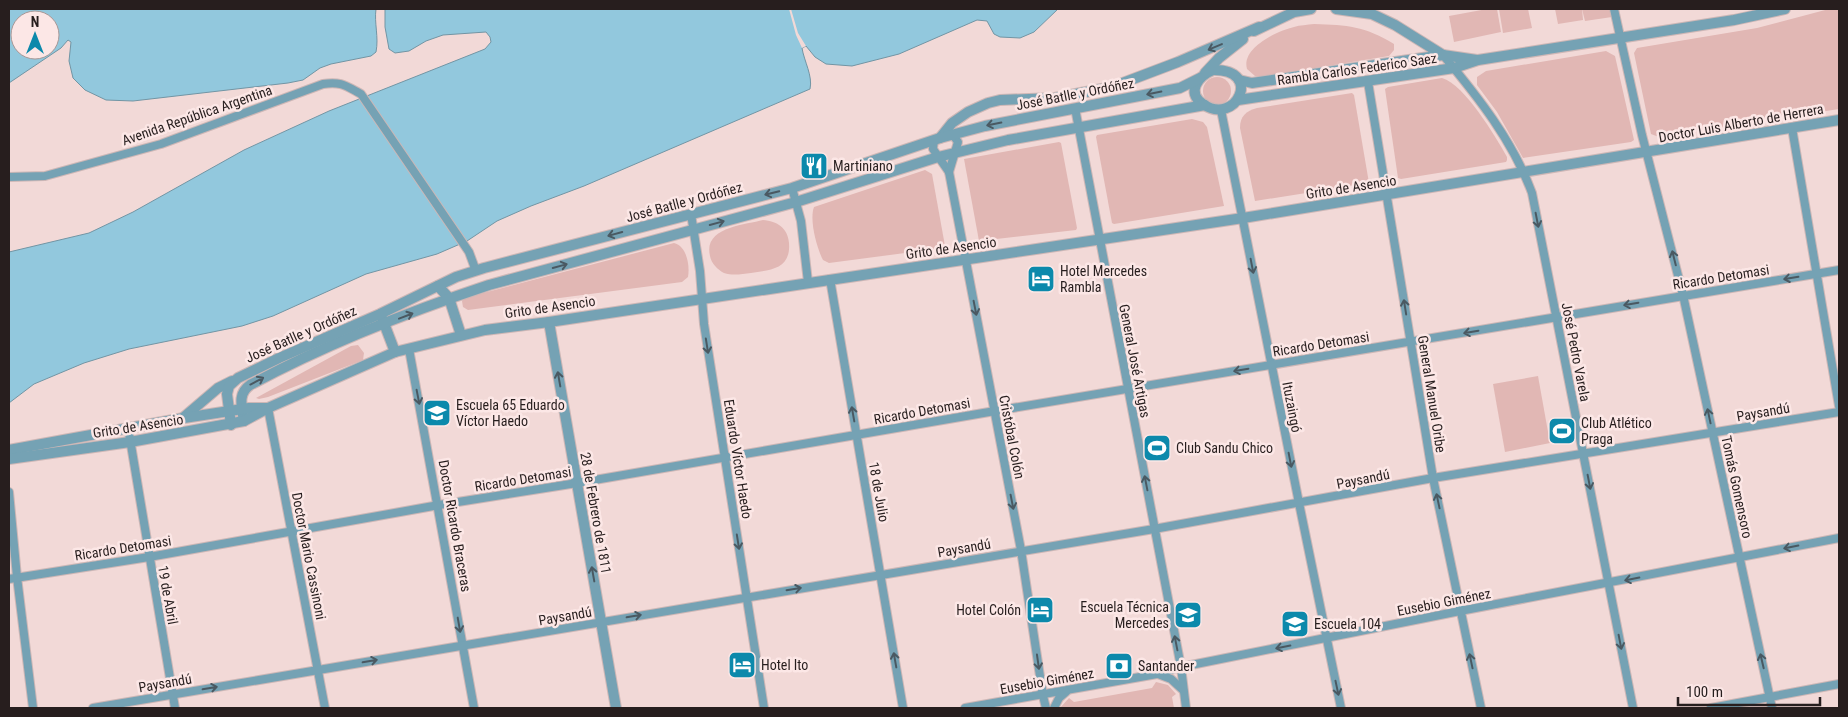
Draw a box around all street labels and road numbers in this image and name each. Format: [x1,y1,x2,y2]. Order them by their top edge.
street label: Rambla Carlos Federico Saez [1276,50,1438,88]
street label: José Batlle y Ordóñez [1015,75,1135,113]
street label: Avenida República Argentina [120,82,274,148]
street label: Doctor Luis Alberto de Herrera [1657,101,1825,145]
street label: Grito de Asencio [1305,172,1397,202]
street label: José Batlle y Ordóñez [624,179,744,225]
street label: Grito de Asencio [905,234,997,262]
street label: Ricardo Detomasi [1672,261,1770,293]
street label: Grito de Asencio [504,293,596,321]
street label: José Pedro Varela [1559,301,1593,403]
street label: José Batlle y Ordóñez [243,302,359,366]
street label: General José Artigas [1116,303,1154,419]
street label: Ricardo Detomasi [1272,328,1370,360]
street label: General Manuel Oribe [1415,334,1449,454]
street label: Ituzaingó [1279,380,1305,434]
street label: Cristóbal Colón [996,394,1028,480]
street label: Ricardo Detomasi [873,395,971,427]
street label: Eduardo Víctor Haedo [721,398,755,520]
street label: Paysandú [1735,399,1791,425]
street label: Grito de Asencio [92,411,184,441]
street label: Tomás Gomensoro [1718,434,1756,540]
street label: 28 de Febrero de 1811 [577,451,615,575]
street label: Doctor Ricardo Braceras [436,459,474,593]
street label: 18 de Julio [866,461,892,523]
street label: Ricardo Detomasi [474,463,572,495]
street label: Paysandú [1335,466,1391,492]
street label: Doctor Mario Cassinoni [289,491,329,621]
street label: Ricardo Detomasi [74,532,172,564]
street label: Paysandú [936,535,992,561]
street label: 19 de Abril [155,564,181,626]
street label: Eusebio Giménez [1396,585,1492,619]
street label: Paysandú [537,603,593,629]
street label: Eusebio Giménez [999,665,1095,697]
street label: Paysandú [137,670,193,696]

